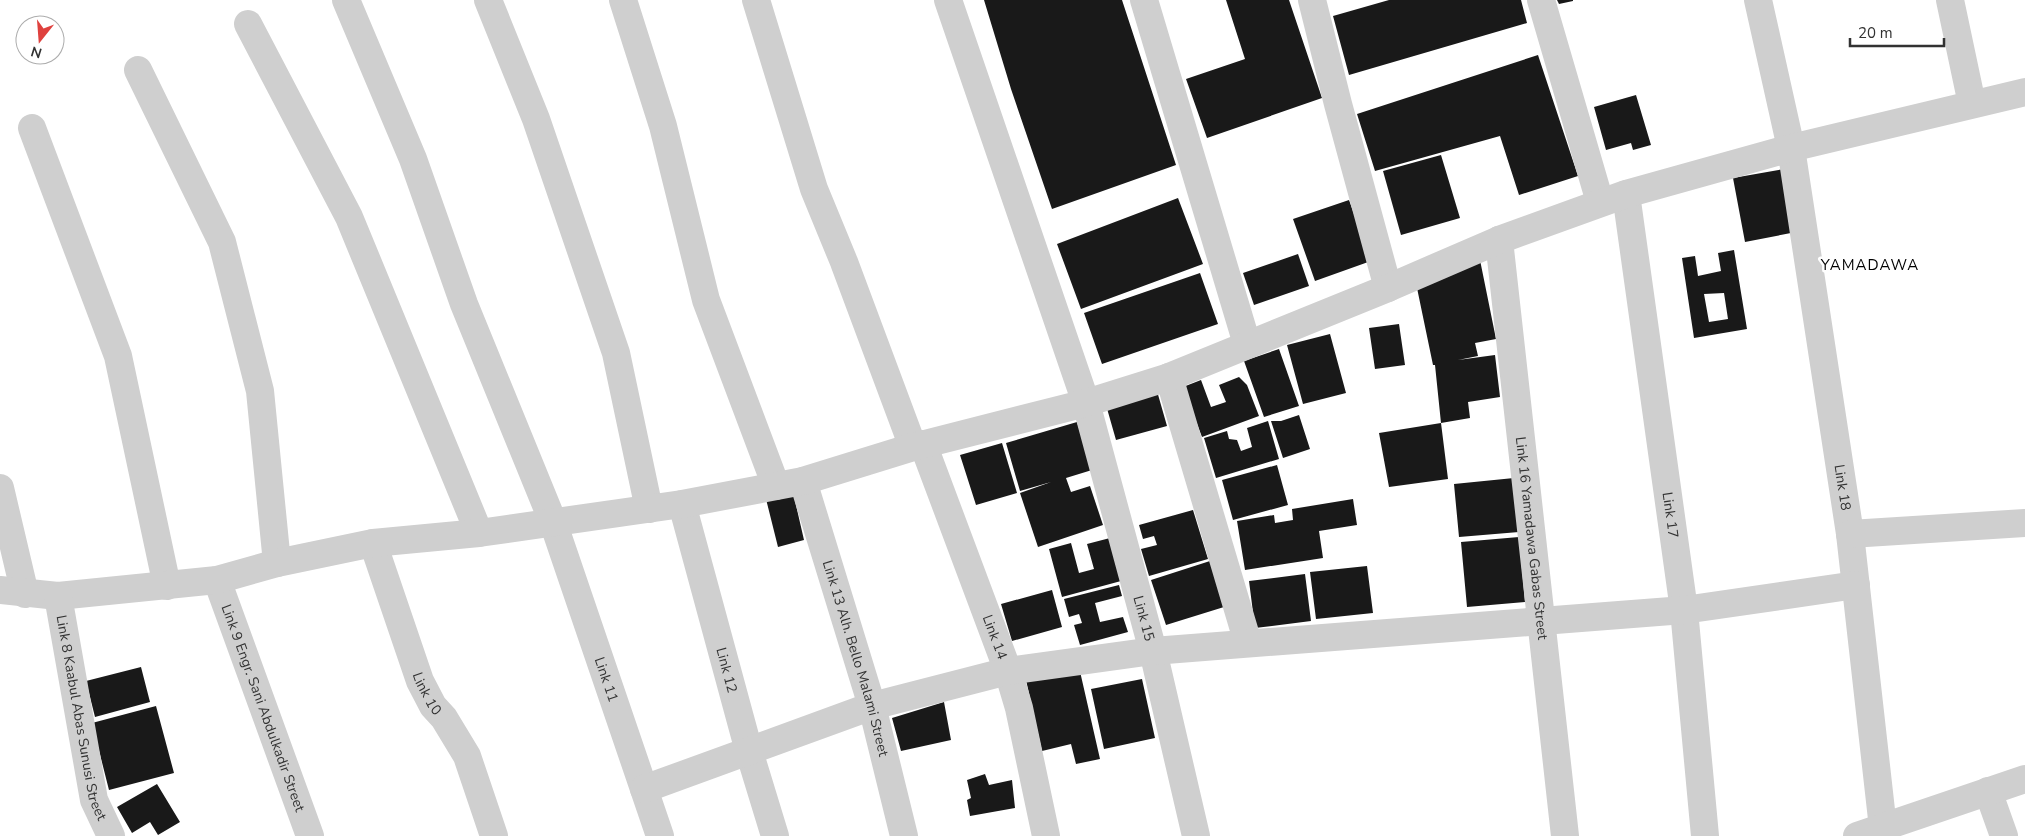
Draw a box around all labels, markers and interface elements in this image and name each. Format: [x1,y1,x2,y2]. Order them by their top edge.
north arrow [15,15,65,65]
scale bar [1850,15,1944,47]
text: 20 m [1858,23,1893,43]
text: N [29,41,44,63]
district label: YAMADAWA [1820,255,1919,275]
street label: Link 16 Yamadawa Gabas Street [1511,436,1553,641]
street label: Link 18 [1830,463,1856,512]
street label: Link 17 [1658,491,1683,539]
street label: Link 13 Alh. Bello Malami Street [818,558,894,758]
street label: Link 15 [1129,594,1159,643]
street label: Link 9 Engr. Sani Abdulkadir Street [217,601,310,814]
street label: Link 14 [978,612,1012,662]
street label: Link 8 Kaabul Abas Sunusi Street [52,613,112,824]
street label: Link 12 [712,645,742,695]
street label: Link 11 [590,654,623,704]
street label: Link 10 [408,670,446,719]

